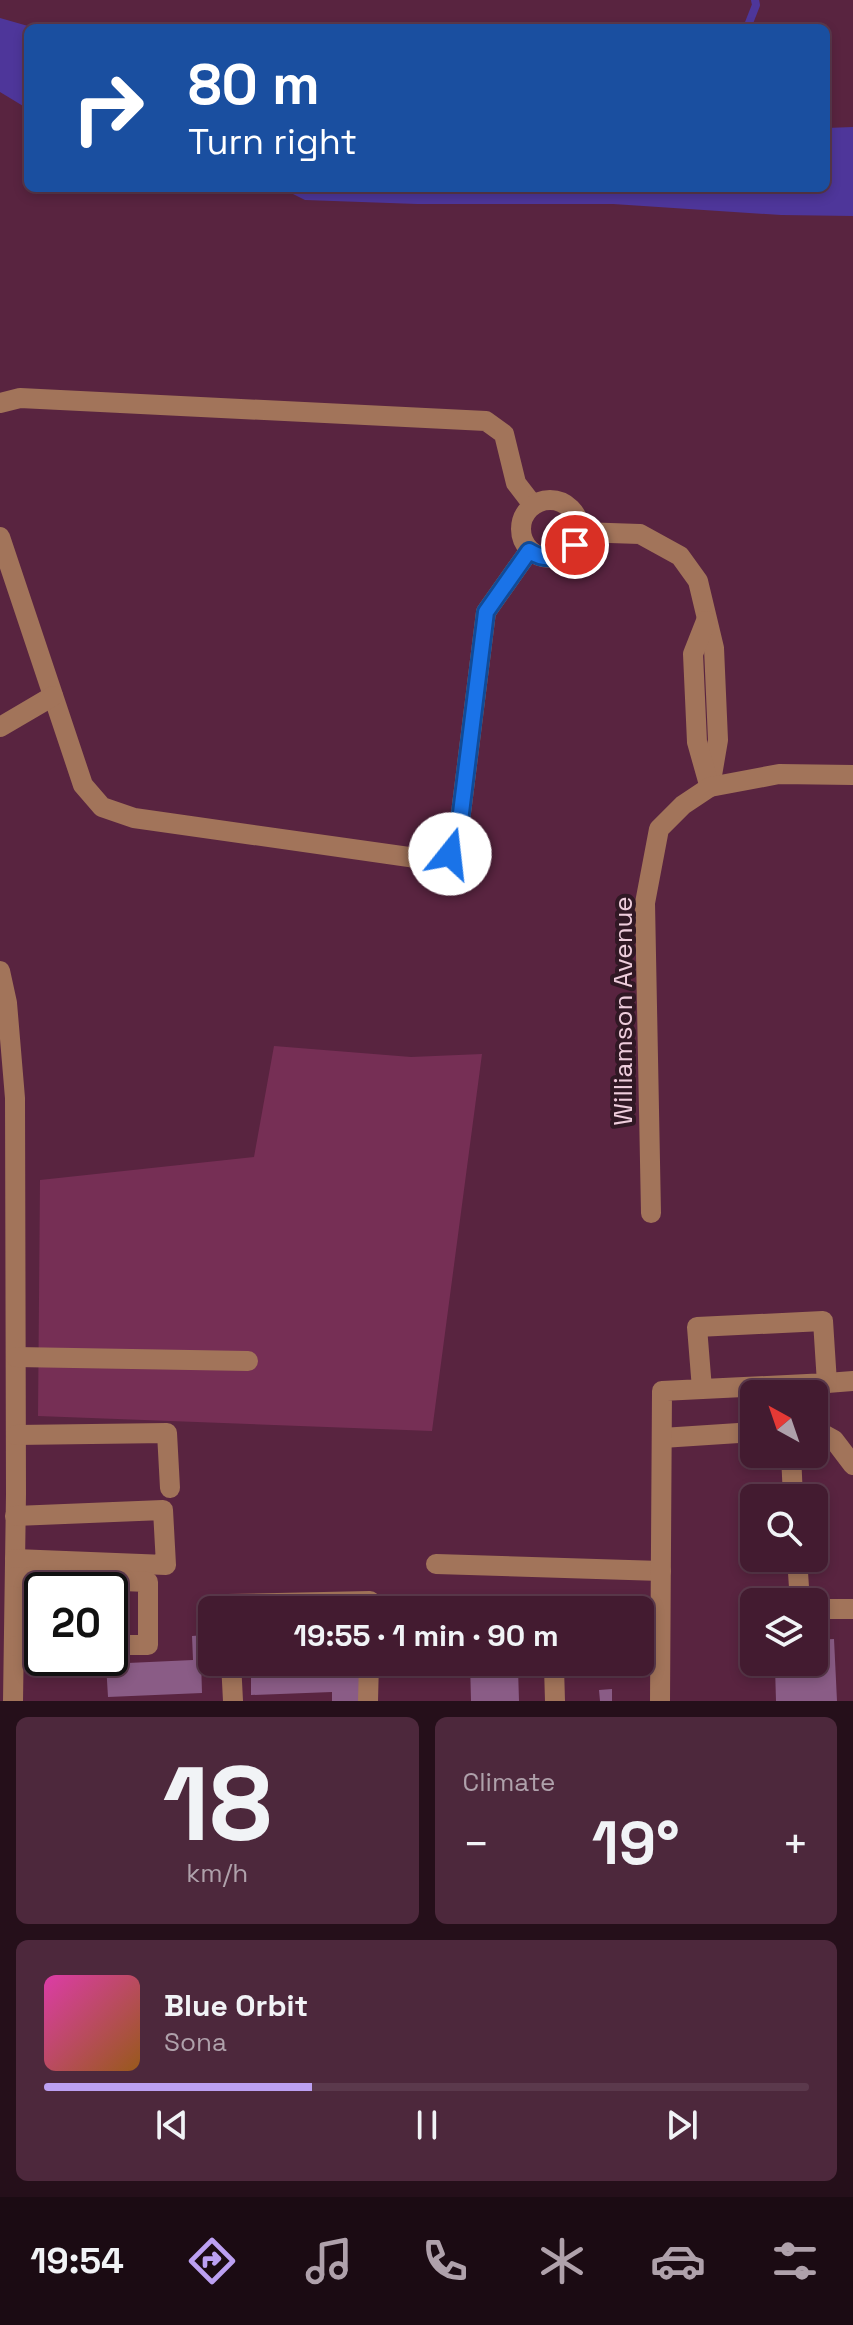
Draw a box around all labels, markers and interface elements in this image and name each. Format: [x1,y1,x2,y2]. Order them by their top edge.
text: 80 m [188,49,320,120]
icon: right [56,56,160,160]
text: Turn right [188,119,357,165]
pin [541,511,609,579]
icon: arrive [553,523,597,567]
position arrow [408,812,492,896]
street label: Williamson Avenue [606,896,640,1126]
north arrow [740,1380,828,1468]
map controls [740,1380,828,1676]
button: search [740,1484,828,1572]
speed limit sign: 20 [24,1572,128,1676]
button: layers [740,1588,828,1676]
text: 19:55 · 1 min · 90 m [293,1616,559,1655]
text: 18 [163,1738,272,1870]
text: Climate [463,1765,555,1799]
text: 19° [592,1805,680,1882]
text: − [463,1816,490,1872]
text: + [782,1816,809,1872]
text: km/h [186,1856,248,1890]
text: Blue Orbit [164,1986,308,2025]
text: Sona [164,2025,227,2059]
icon: previous [150,2103,194,2147]
icon: pause [405,2103,449,2147]
icon: next [660,2103,704,2147]
icon: directions [184,2233,240,2289]
icon: music [301,2233,357,2289]
icon: phone [417,2233,473,2289]
icon: climate [534,2233,590,2289]
icon: car [650,2233,706,2289]
icon: filters [767,2233,823,2289]
text: 19:54 [30,2238,124,2284]

